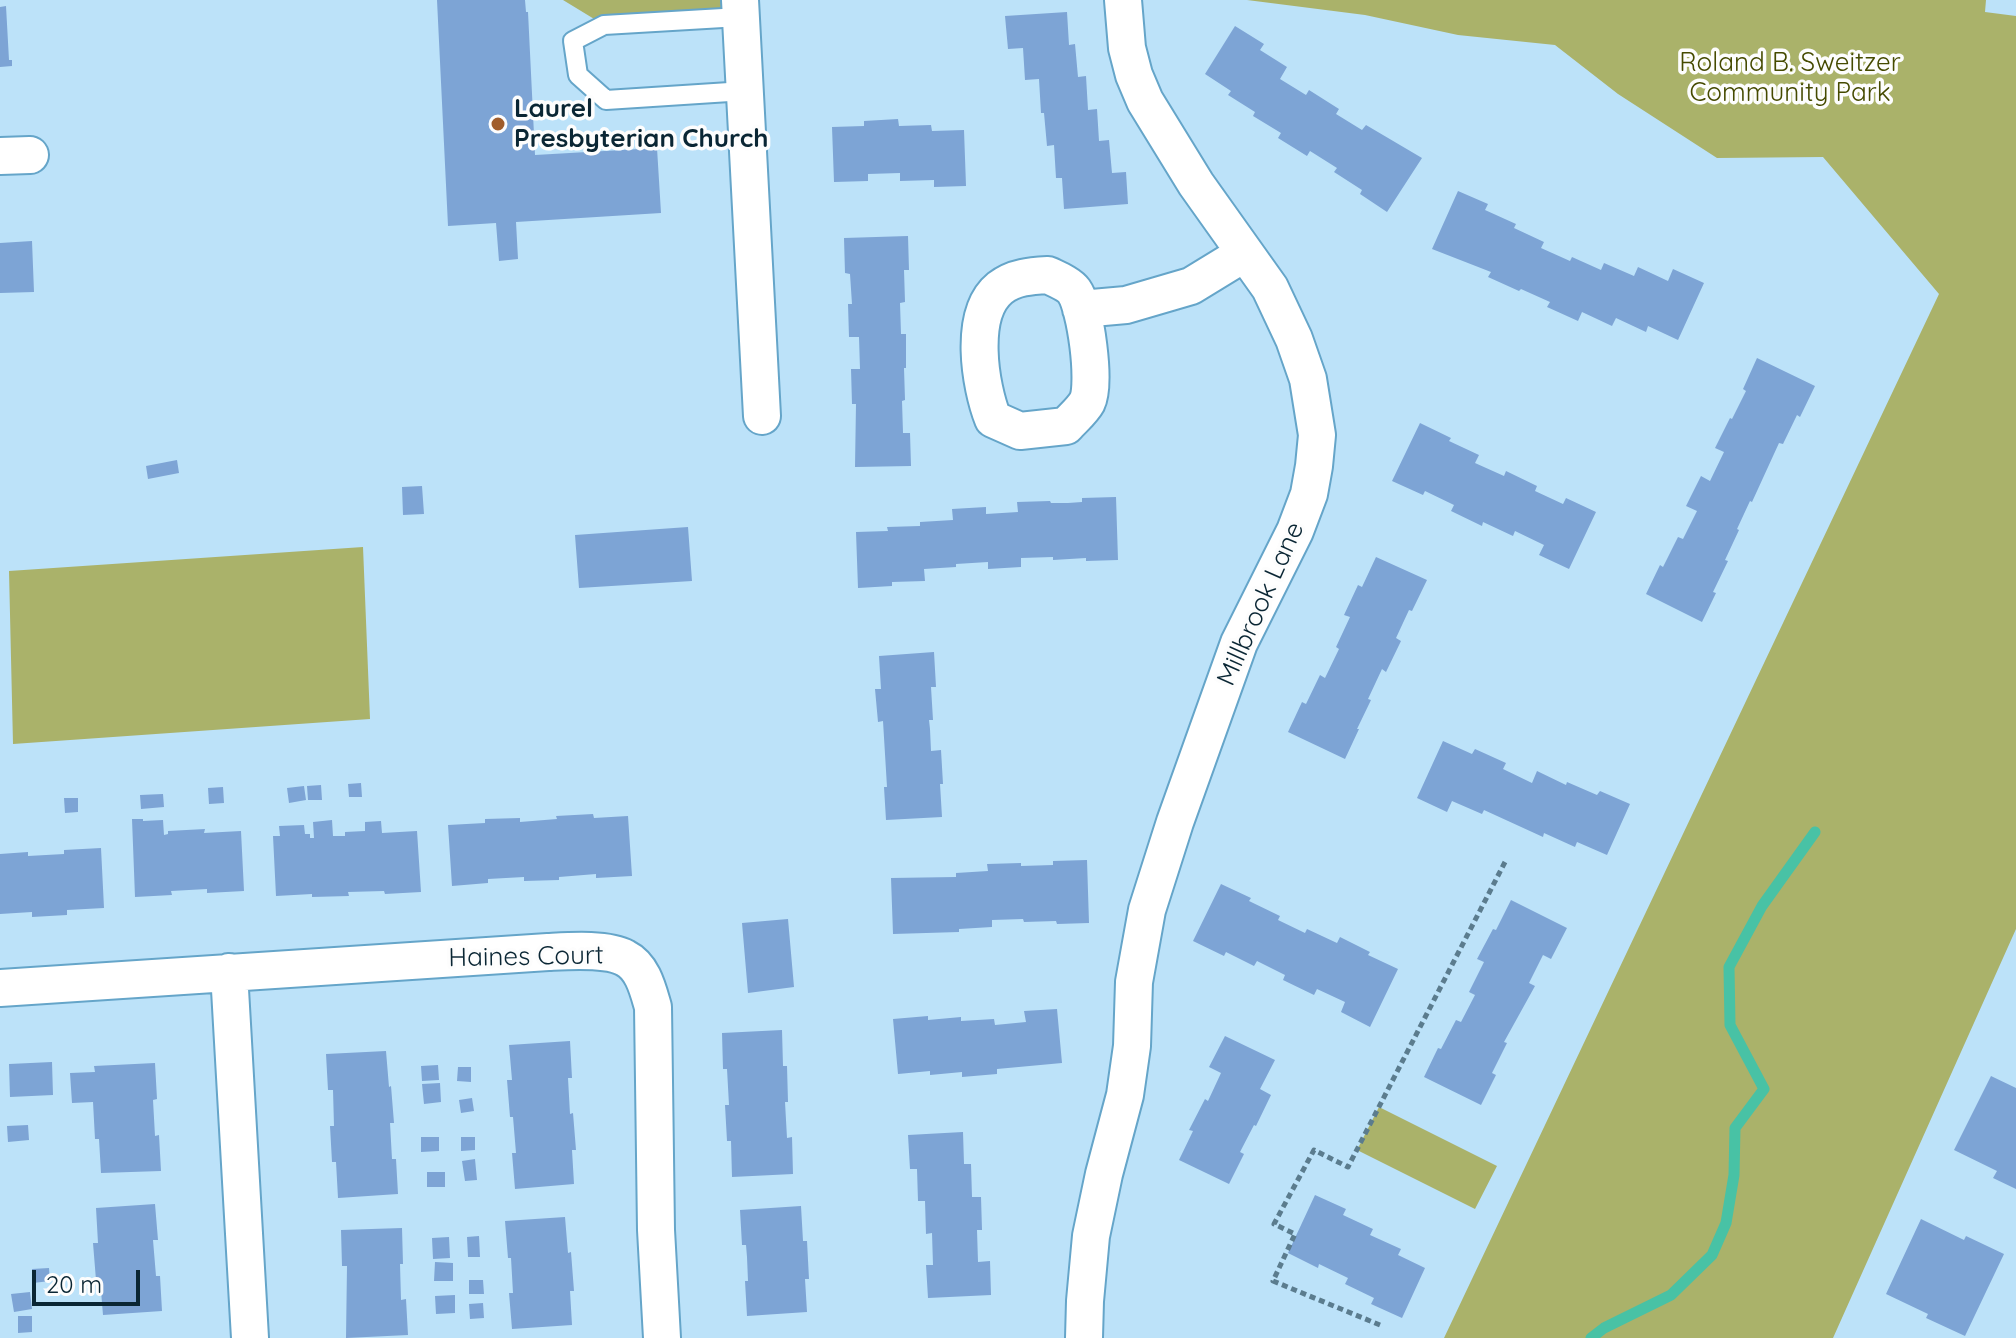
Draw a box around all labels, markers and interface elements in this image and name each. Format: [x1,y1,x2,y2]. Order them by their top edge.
park label: Roland B. Sweitzer Community Park [1679,47,1901,108]
place label: Laurel Presbyterian Church [514,93,768,154]
marker: Laurel Presbyterian Church [489,115,507,133]
street label: Millbrook Lane [1211,517,1311,691]
street label: Haines Court [448,940,604,974]
scale bar [36,1254,144,1304]
text: 20 m [46,1269,102,1299]

